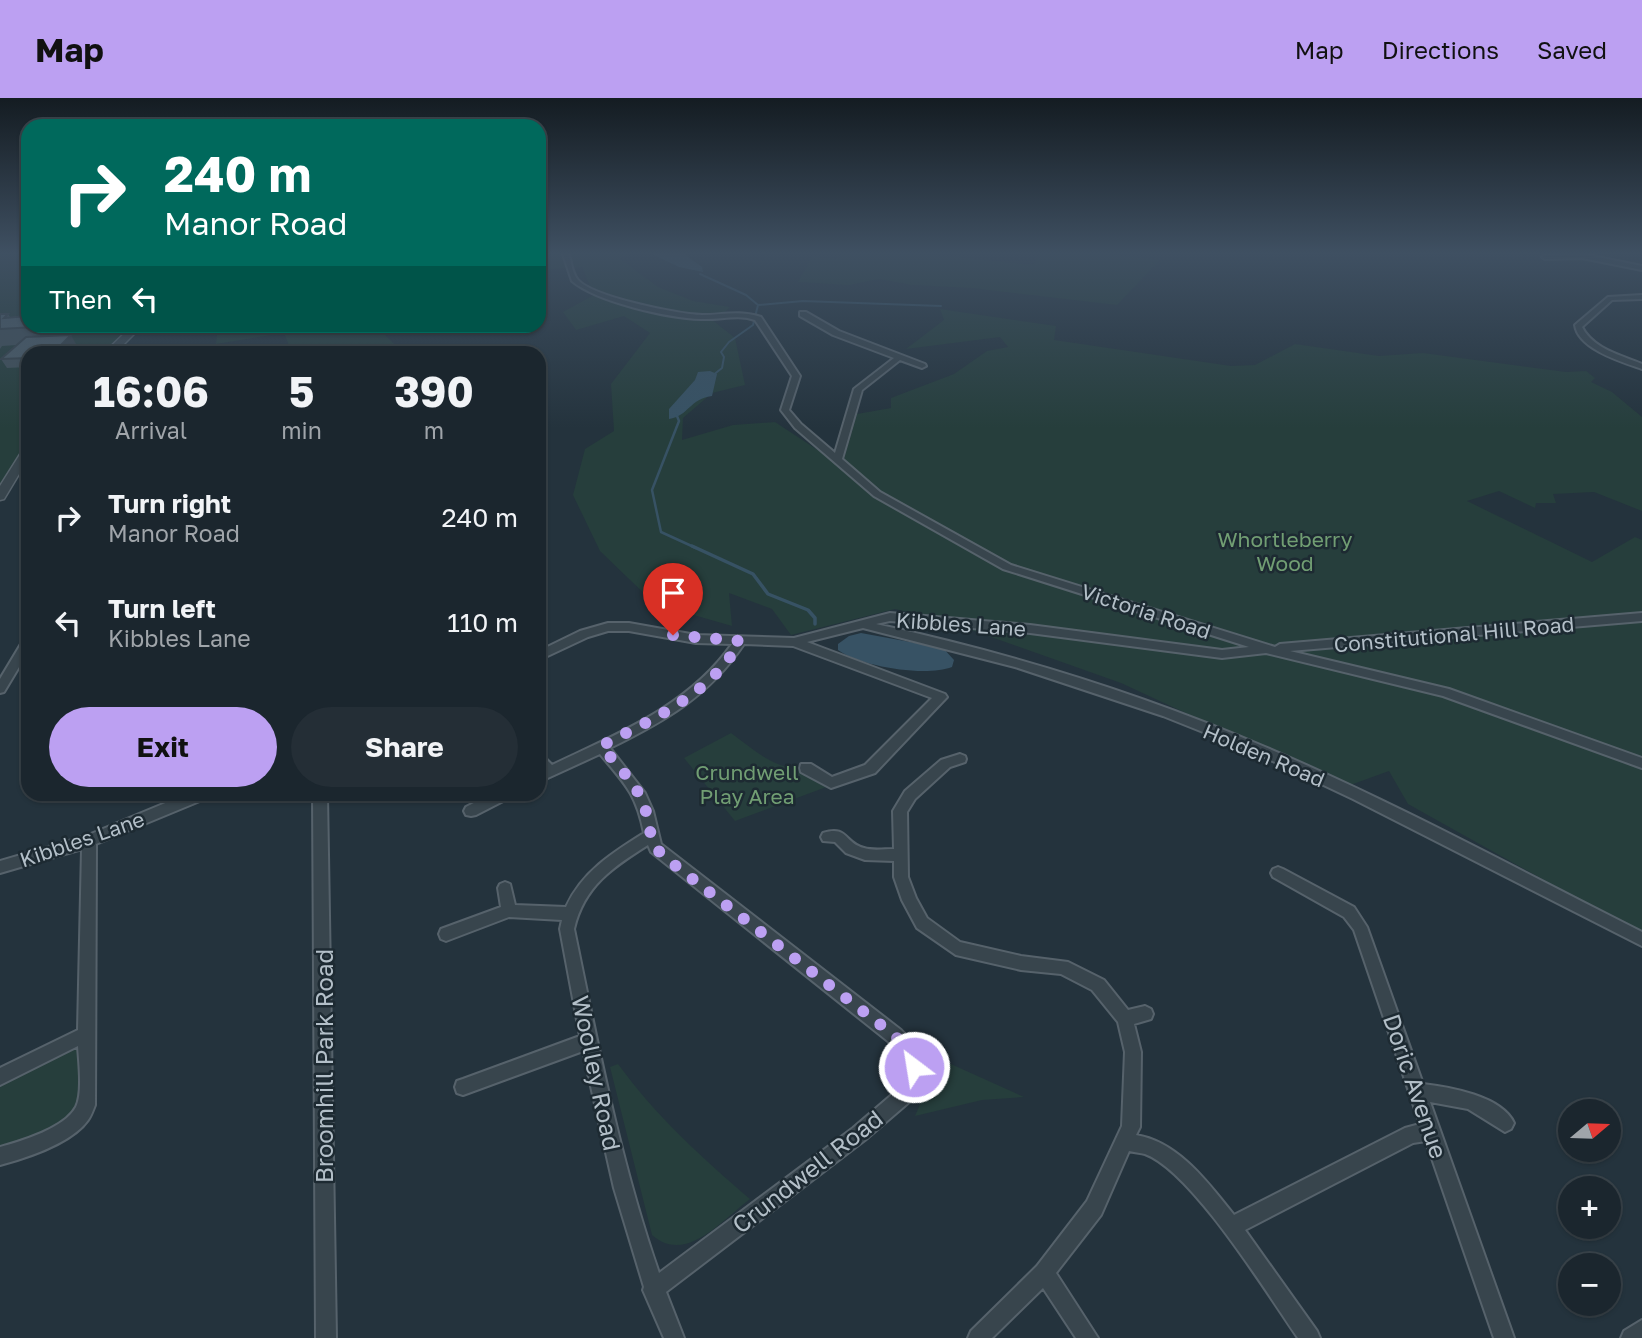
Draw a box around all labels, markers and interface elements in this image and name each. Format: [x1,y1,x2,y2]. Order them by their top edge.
text: Map [35,30,104,69]
text: Map [1295,35,1344,64]
text: Directions [1382,35,1499,64]
text: Saved [1537,35,1607,64]
text: 240 m [164,144,312,203]
icon: right [49,147,140,238]
text: Manor Road [164,204,347,242]
icon: left [126,280,164,318]
text: Then [49,284,112,315]
text: 16:06 [93,366,209,416]
text: 5 [289,366,314,416]
text: 390 [394,366,474,416]
text: Arrival [115,416,187,444]
text: min [281,416,322,444]
text: m [424,416,444,444]
text: Turn right [108,488,231,519]
icon: right [49,499,87,537]
text: 240 m [441,502,518,533]
text: Manor Road [108,519,240,547]
park label: Whortleberry Wood [1217,526,1353,576]
pin [643,563,703,635]
icon: arrive [654,574,692,612]
street label: Victoria Road [1078,578,1214,644]
text: Turn left [108,593,216,624]
icon: left [49,604,87,642]
street label: Kibbles Lane [895,606,1027,642]
text: 110 m [447,607,518,638]
street label: Constitutional Hill Road [1333,611,1575,657]
text: Kibbles Lane [108,624,251,652]
button: Exit [49,707,277,787]
button: Share [291,707,518,787]
street label: Holden Road [1199,718,1329,792]
park label: Crundwell Play Area [695,759,799,809]
street label: Kibbles Lane [16,806,148,872]
street label: Broomhill Park Road [309,949,338,1183]
street label: Woolley Road [566,993,628,1153]
street label: Doric Avenue [1378,1010,1454,1162]
position arrow [877,1030,951,1104]
north arrow [1558,1099,1620,1162]
map controls [1558,1099,1621,1316]
street label: Crundwell Road [726,1103,888,1239]
button: + [1558,1176,1621,1239]
button: − [1558,1253,1621,1316]

